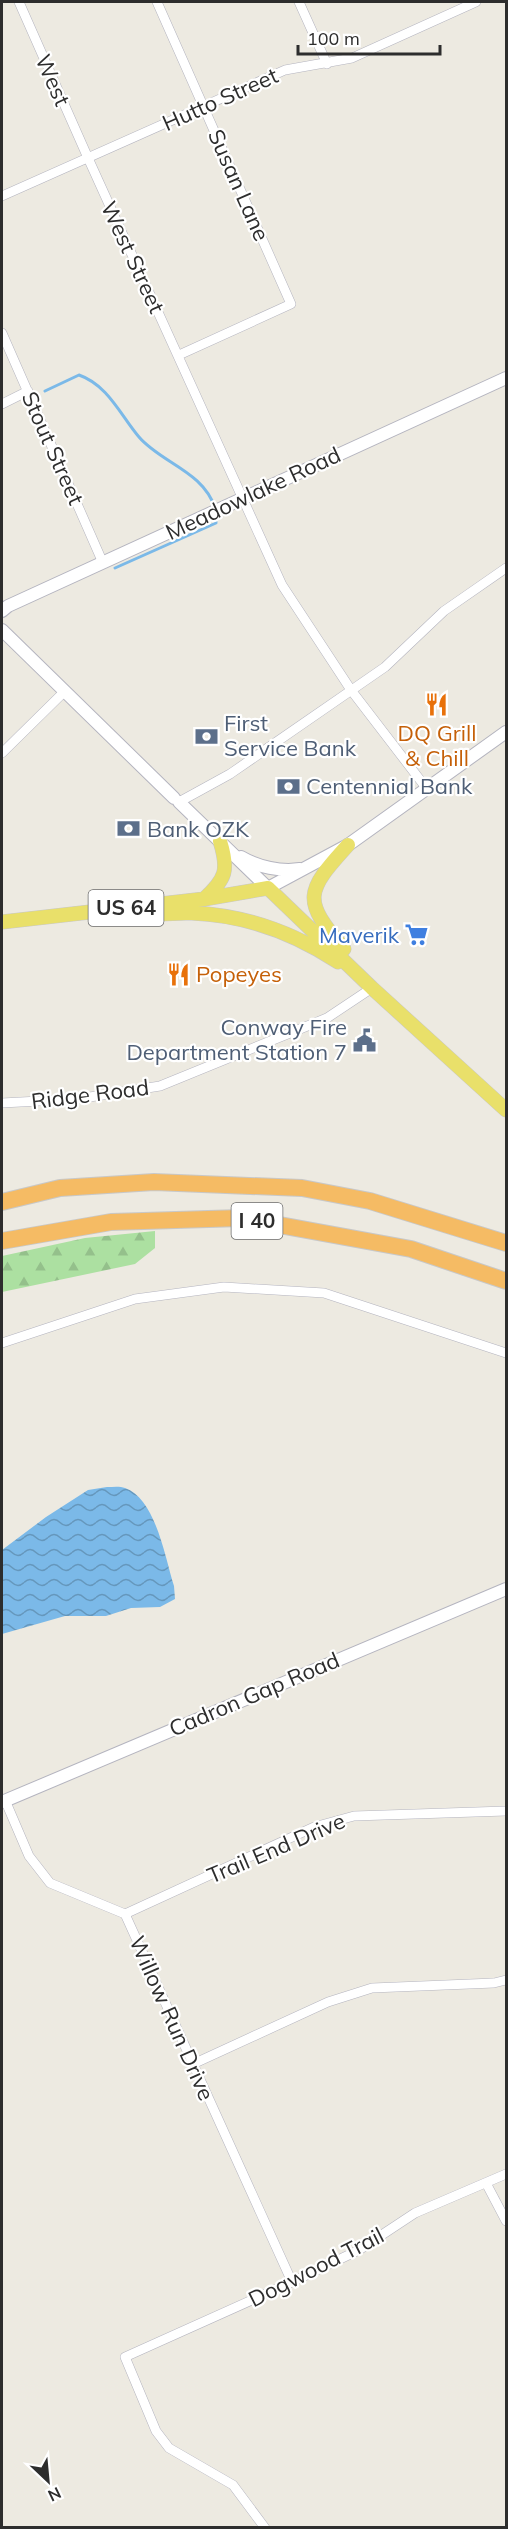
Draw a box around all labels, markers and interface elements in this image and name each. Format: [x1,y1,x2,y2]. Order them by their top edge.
scale bar [298,18,440,56]
text: 100 m [307,27,360,50]
street label: West [29,50,77,110]
street label: Hutto Street [158,61,282,137]
street label: Susan Lane [202,125,276,245]
street label: West Street [95,197,171,318]
street label: Stout Street [16,387,90,509]
street label: Meadowlake Road [161,440,345,546]
restaurant icon: DQ Grill & Chill [424,691,450,717]
place label: First Service Bank [224,709,357,762]
place label: DQ Grill & Chill [398,719,476,772]
bank icon: First Service Bank [193,723,219,749]
place label: Centennial Bank [306,772,473,800]
bank icon: Centennial Bank [275,773,301,799]
place label: Bank OZK [147,815,250,843]
bank icon: Bank OZK [116,816,142,842]
road number: US 64 [88,890,164,926]
place label: Maverik [319,921,400,949]
supermarket icon: Maverik [404,922,430,948]
place label: Popeyes [196,960,282,988]
restaurant icon: Popeyes [165,961,191,987]
place label: Conway Fire Department Station 7 [126,1013,347,1066]
public building icon: Conway Fire Department Station 7 [352,1027,378,1053]
street label: Ridge Road [29,1073,151,1115]
road number: I 40 [232,1203,282,1239]
street label: Cadron Gap Road [165,1645,343,1743]
street label: Trail End Drive [203,1806,349,1890]
street label: Willow Run Drive [123,1931,221,2105]
street label: Dogwood Trail [244,2221,388,2313]
north arrow [18,2451,78,2511]
text: N [45,2483,64,2506]

